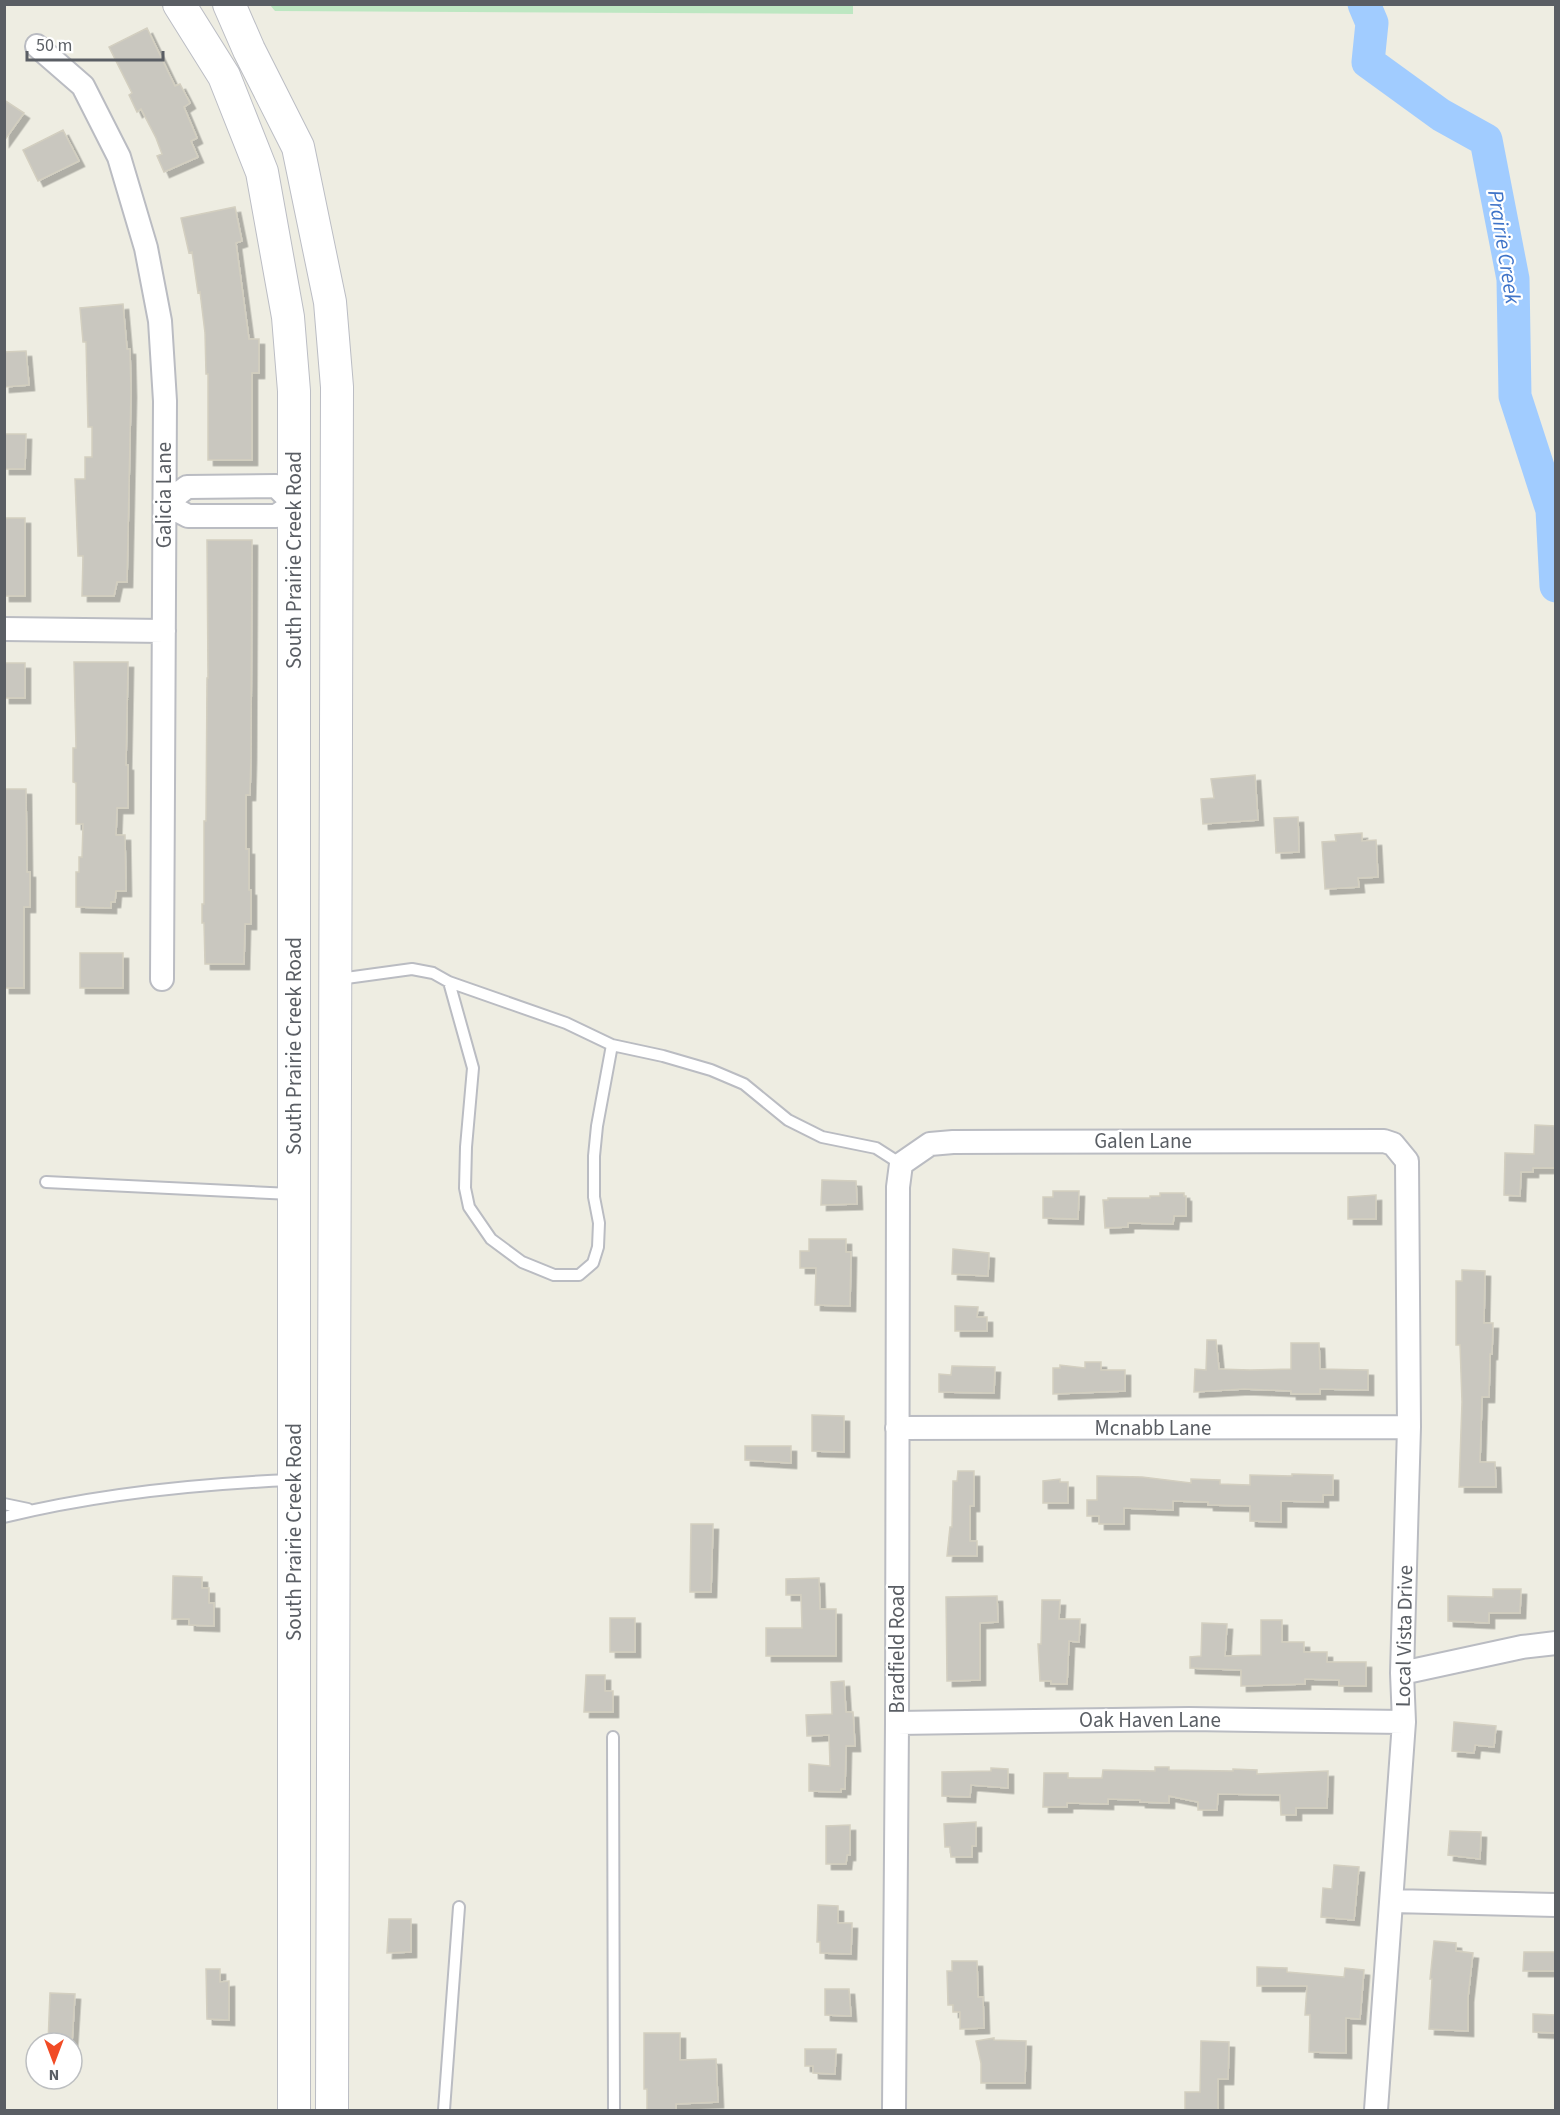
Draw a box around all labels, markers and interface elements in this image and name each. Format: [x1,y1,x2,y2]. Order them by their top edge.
scale bar [27,24,164,62]
text: 50 m [36,33,72,58]
water label: Prairie Creek [1479,188,1529,307]
street label: Galicia Lane [149,442,179,548]
street label: South Prairie Creek Road [279,451,309,669]
street label: South Prairie Creek Road [279,937,309,1155]
street label: Galen Lane [1094,1126,1192,1156]
street label: Mcnabb Lane [1094,1413,1212,1443]
street label: South Prairie Creek Road [279,1423,309,1641]
street label: Local Vista Drive [1388,1565,1420,1707]
street label: Bradfield Road [882,1584,912,1714]
street label: Oak Haven Lane [1079,1705,1221,1735]
north arrow [24,2031,84,2091]
text: N [49,2064,59,2086]

